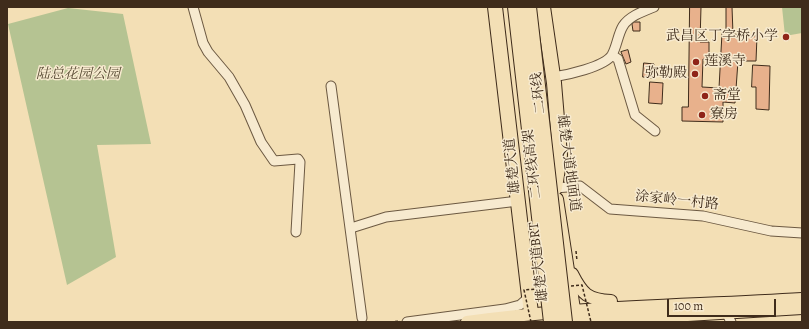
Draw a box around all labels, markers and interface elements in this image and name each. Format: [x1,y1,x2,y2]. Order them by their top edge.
place label: 武昌区丁字桥小学 [666,29,778,45]
marker: 武昌区丁字桥小学 [781,32,791,42]
place label: 莲溪寺 [704,54,746,70]
marker: 莲溪寺 [691,57,701,67]
place label: 弥勒殿 [645,66,687,82]
park label: 陆总花园公园 [36,67,120,83]
marker: 弥勒殿 [690,69,700,79]
street label: 二环线 [528,71,550,115]
place label: 斋堂 [713,88,741,104]
marker: 斋堂 [700,91,710,101]
place label: 寮房 [710,107,738,123]
marker: 寮房 [697,110,707,120]
street label: 雄楚大道地面道 [553,113,583,213]
street label: 二环线高架 [520,128,546,200]
street label: 雄楚大道 [502,137,524,195]
street label: 涂家岭一村路 [634,188,720,214]
street label: 雄楚大道BRT [526,221,552,303]
scale bar [669,291,778,317]
text: 100 m [674,298,703,314]

